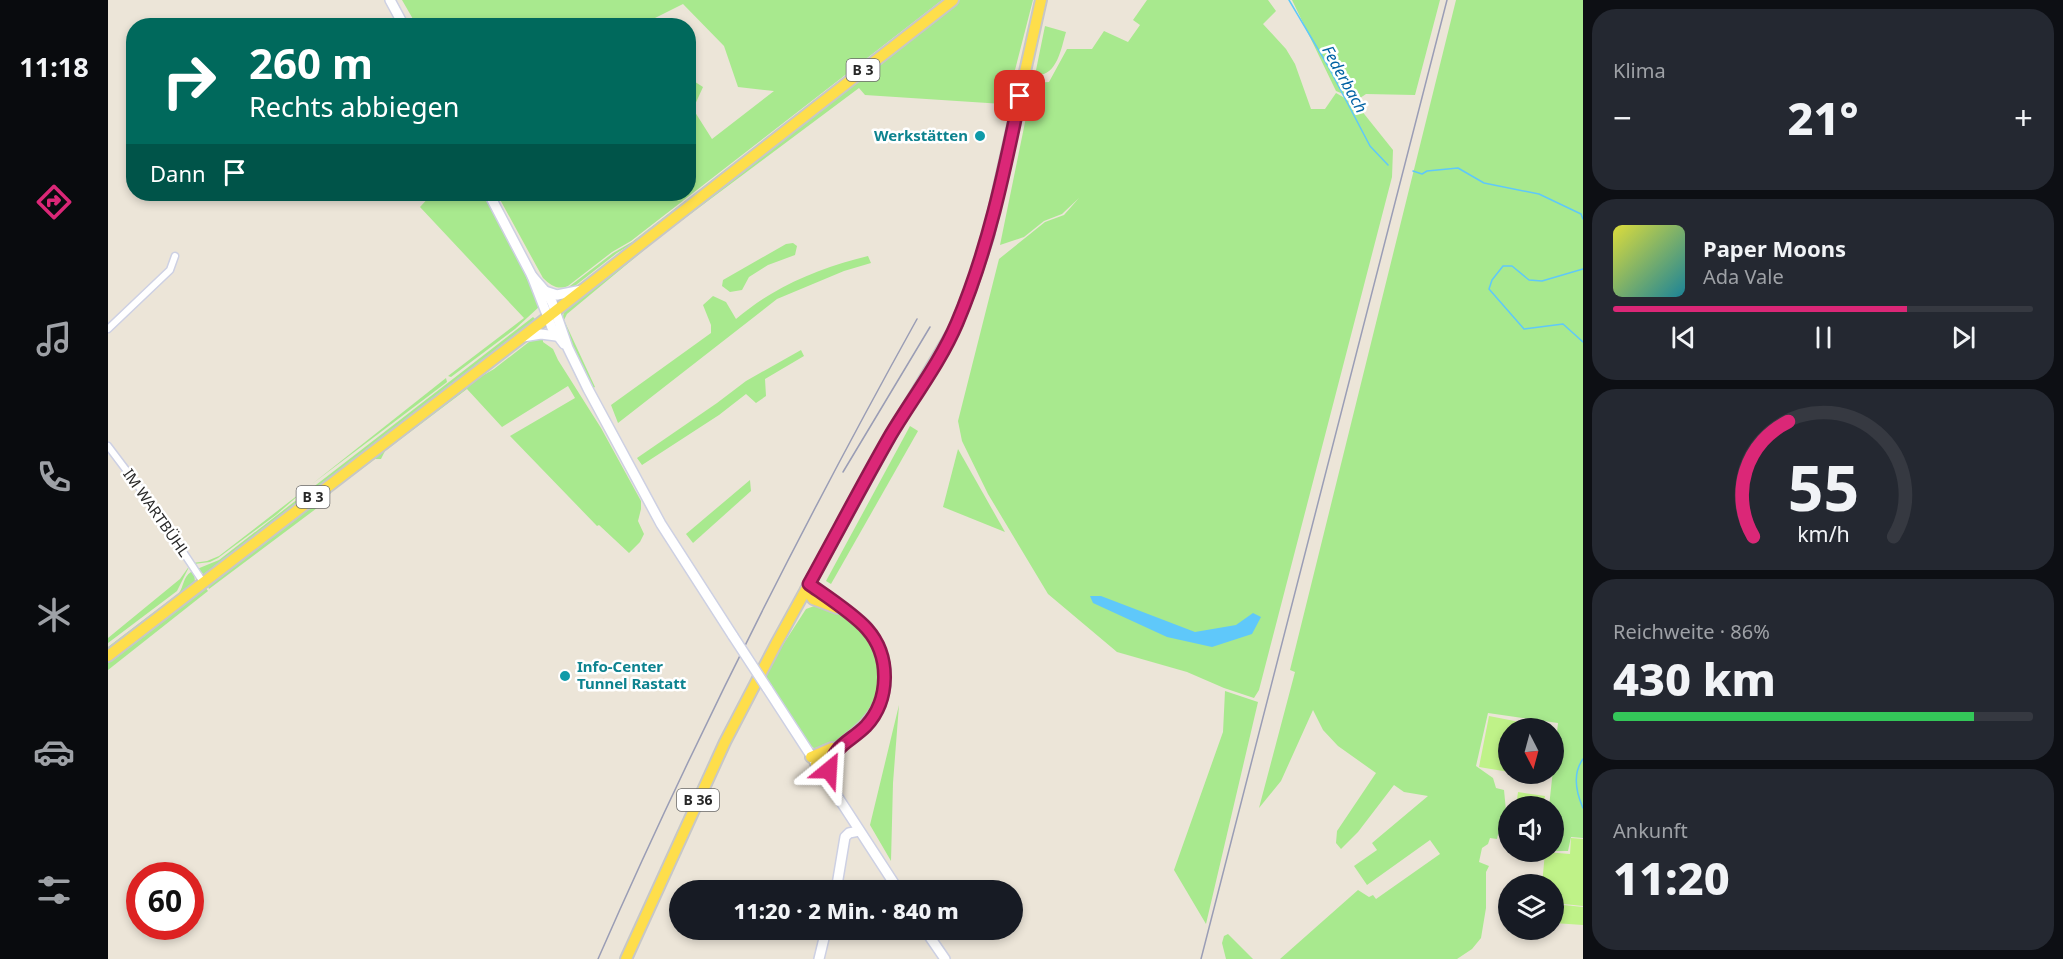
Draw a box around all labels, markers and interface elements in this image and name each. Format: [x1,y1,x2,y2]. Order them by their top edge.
text: 260 m [249,34,373,91]
water label: Federbach [1317,41,1373,117]
icon: right [150,42,228,120]
text: 11:18 [19,48,89,85]
text: Klima [1613,57,1666,84]
road number: B 3 [846,59,879,81]
pin [994,70,1045,121]
icon: arrive [1003,79,1036,112]
text: 21° [1787,87,1859,148]
text: Rechts abbiegen [249,88,459,125]
text: − [1613,95,1632,140]
text: + [2014,95,2033,140]
place label: Werkstätten [874,125,968,145]
marker: Werkstätten [973,129,987,143]
icon: arrive [218,156,251,189]
text: Dann [150,158,206,188]
icon: directions [33,181,75,223]
text: Paper Moons [1703,233,1846,263]
text: Ada Vale [1703,263,1784,290]
icon: music [33,318,75,360]
icon: previous [1667,321,1700,354]
icon: pause [1807,321,1840,354]
icon: next [1947,321,1980,354]
text: 55 [1787,444,1859,529]
icon: phone [33,456,75,498]
street label: IM WARTBÜHL [119,465,195,560]
road number: B 3 [296,486,330,508]
text: km/h [1797,519,1849,548]
icon: climate [33,594,75,636]
text: Reichweite · 86% [1613,618,1770,645]
text: 430 km [1613,648,1776,709]
place label: Info-Center Tunnel Rastatt [577,656,687,693]
marker: Info-Center Tunnel Rastatt [558,669,572,683]
north arrow [1498,718,1564,784]
map controls [1498,718,1564,940]
icon: car [33,731,75,773]
position arrow [797,738,861,802]
road number: B 36 [677,789,719,811]
button: sound [1498,796,1564,862]
text: Ankunft [1613,817,1688,844]
text: 11:20 [1613,847,1730,908]
speed limit sign: 60 [126,862,204,940]
icon: filters [33,869,75,911]
button: layers [1498,874,1564,940]
text: 11:20 · 2 Min. · 840 m [733,895,959,925]

